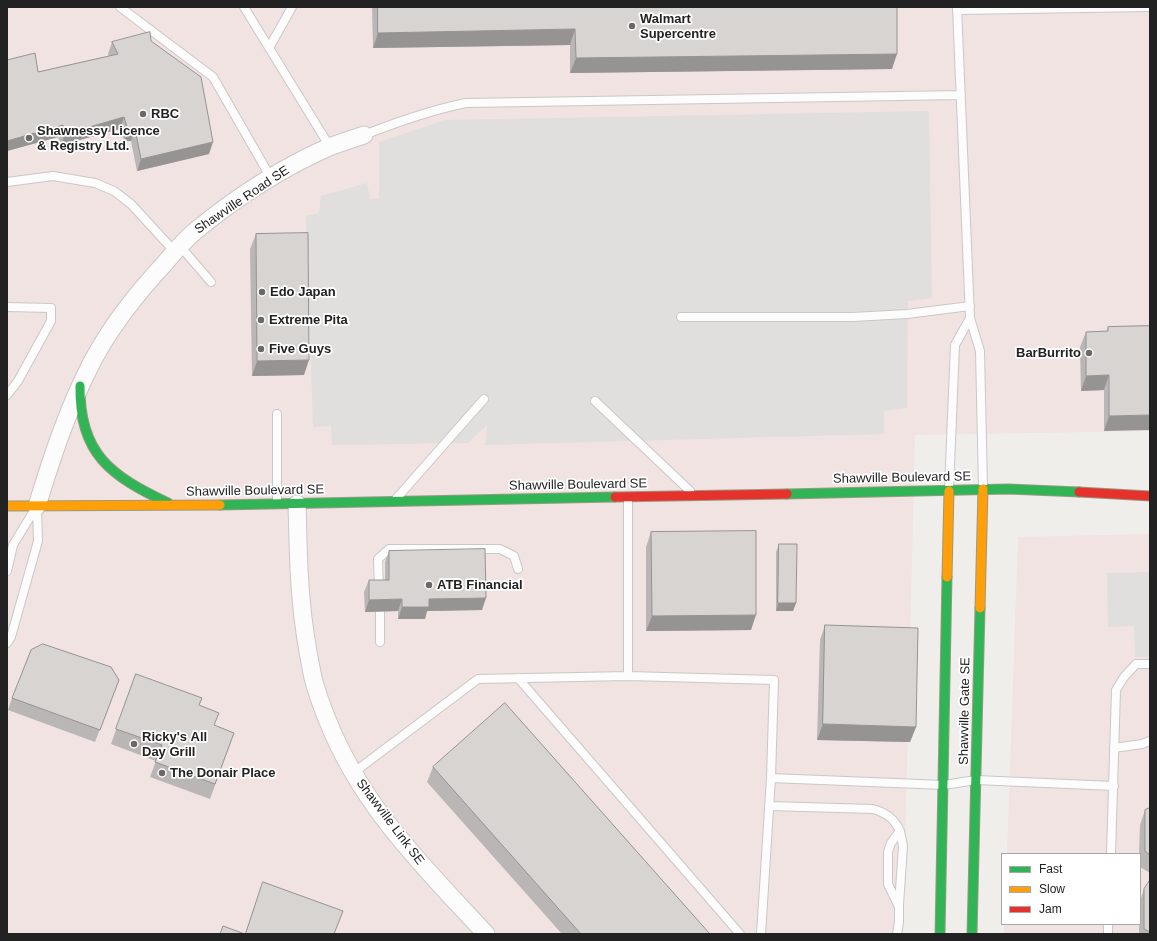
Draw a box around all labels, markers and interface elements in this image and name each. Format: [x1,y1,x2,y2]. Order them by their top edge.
place label: Walmart Supercentre [640,11,716,42]
marker: Walmart Supercentre [627,21,637,31]
place label: RBC [151,106,179,122]
marker: RBC [138,109,148,119]
place label: Shawnessy Licence & Registry Ltd. [37,123,160,154]
marker: Shawnessy Licence & Registry Ltd. [24,133,34,143]
street label: Shawville Road SE [192,163,292,237]
place label: Edo Japan [270,284,336,300]
marker: Edo Japan [257,287,267,297]
place label: Extreme Pita [269,312,348,328]
marker: Extreme Pita [256,315,266,325]
place label: Five Guys [269,341,331,357]
marker: Five Guys [256,344,266,354]
place label: BarBurrito [1016,345,1081,361]
marker: BarBurrito [1084,348,1094,358]
street label: Shawville Boulevard SE [833,469,971,487]
street label: Shawville Boulevard SE [509,476,647,494]
street label: Shawville Boulevard SE [186,482,324,500]
place label: ATB Financial [437,577,523,593]
marker: ATB Financial [424,580,434,590]
street label: Shawville Gate SE [956,657,974,765]
place label: Ricky's All Day Grill [142,729,207,760]
marker: Ricky's All Day Grill [129,739,139,749]
place label: The Donair Place [170,765,275,781]
marker: The Donair Place [157,768,167,778]
street label: Shawville Link SE [353,776,427,868]
legend [1001,853,1141,925]
text: Fast [1039,862,1062,876]
text: Slow [1039,882,1065,896]
text: Jam [1039,902,1062,916]

